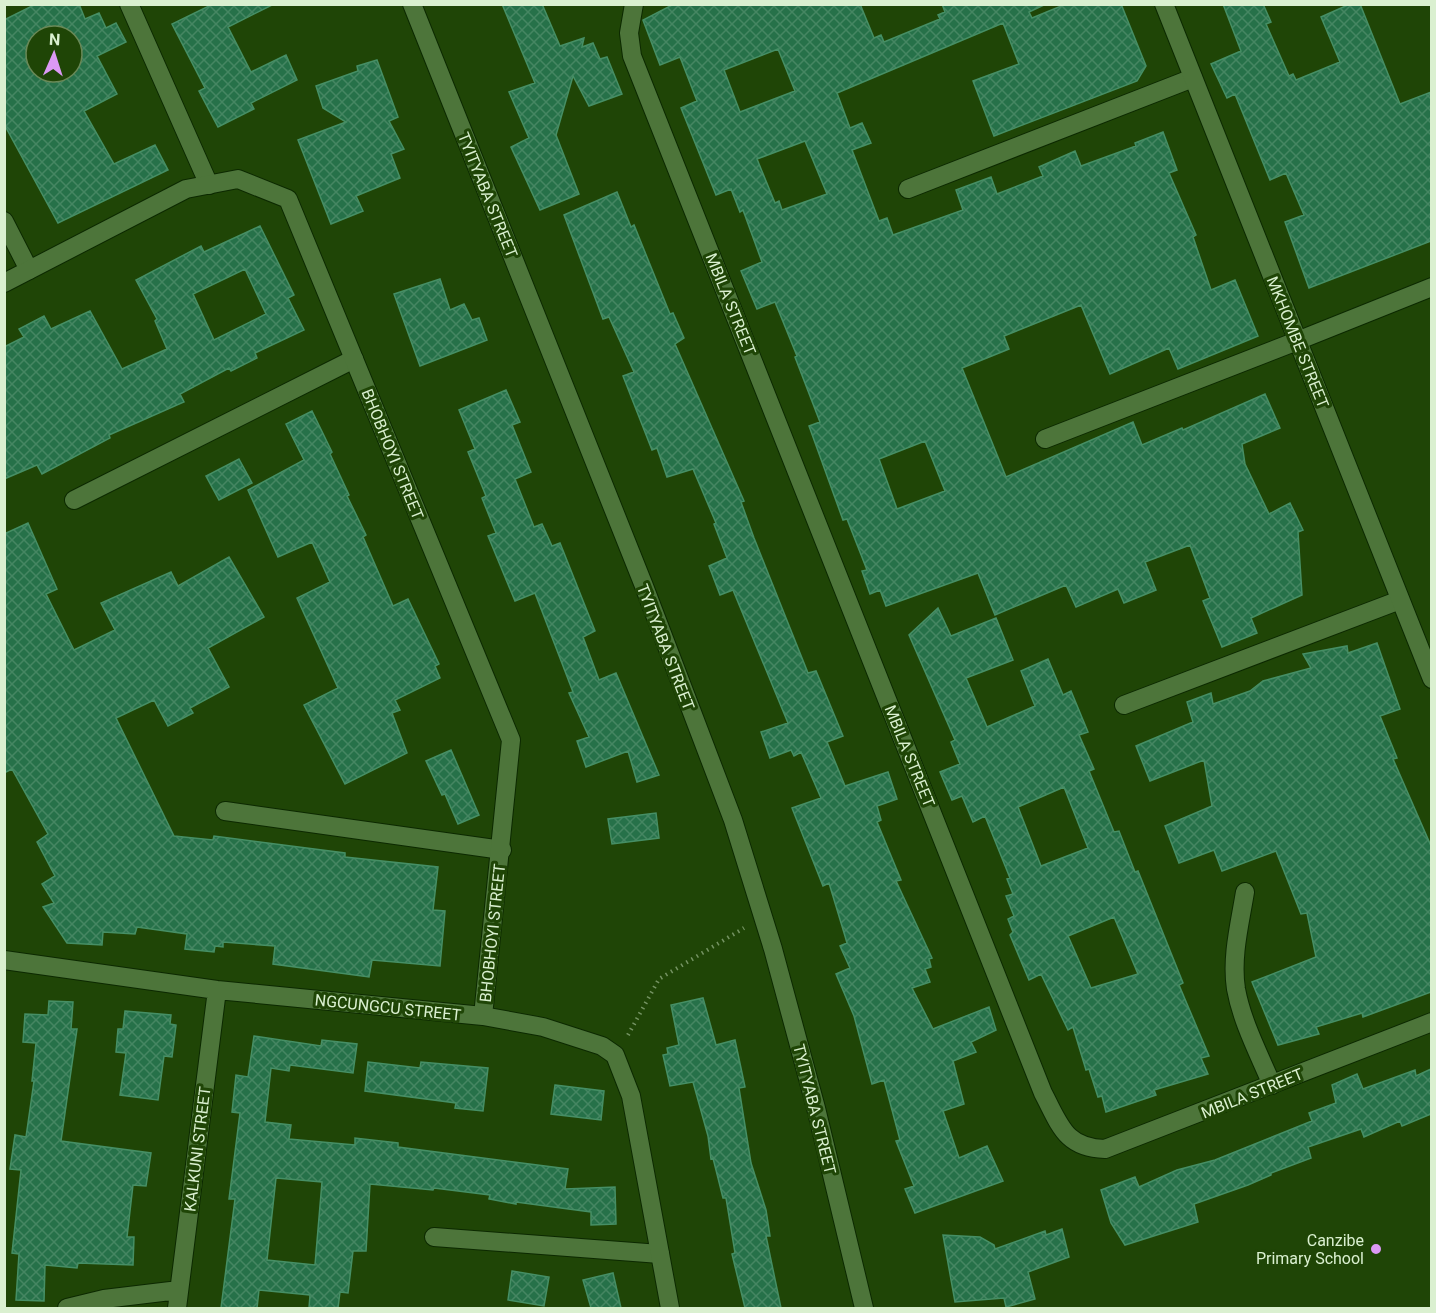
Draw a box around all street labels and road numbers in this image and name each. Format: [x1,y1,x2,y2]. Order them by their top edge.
street label: TYITYABA STREET [454,130,522,261]
street label: MBILA STREET [701,250,760,358]
street label: MKHOMBE STREET [1262,274,1333,411]
street label: BHOBHOYI STREET [358,386,428,523]
street label: TYITYABA STREET [633,581,698,713]
street label: MBILA STREET [880,702,939,810]
street label: BHOBHOYI STREET [476,862,509,1003]
street label: NGCUNGCU STREET [314,990,462,1025]
street label: TYITYABA STREET [789,1042,840,1177]
street label: MBILA STREET [1198,1064,1306,1123]
street label: KALKUNI STREET [180,1085,215,1213]

